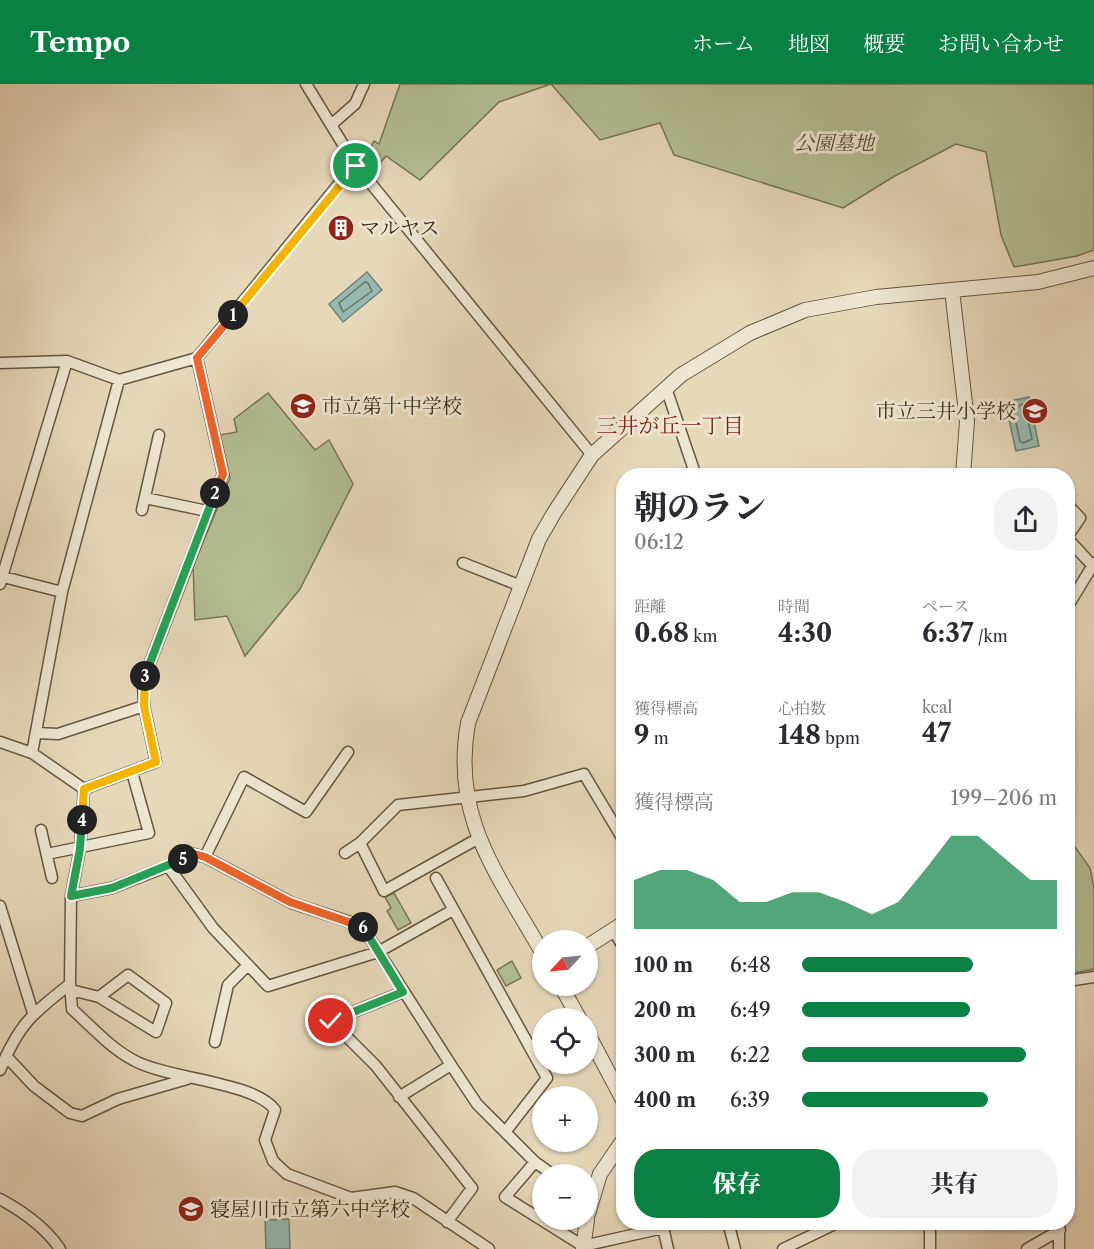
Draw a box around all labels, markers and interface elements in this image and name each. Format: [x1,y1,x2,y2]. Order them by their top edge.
text: Tempo [30,25,130,59]
text: ホーム [692,31,755,56]
text: 地図 [788,31,830,56]
text: 概要 [863,31,905,56]
text: お問い合わせ [938,31,1064,56]
park label: 公園墓地 [794,131,876,155]
pin [330,140,381,191]
icon: arrive [339,149,372,182]
building icon: マルヤス [326,213,356,243]
place label: マルヤス [360,216,440,240]
pin: 1 [218,300,248,330]
text: 1 [229,305,237,325]
school or university icon: 市立第十中学校 [288,391,318,421]
place label: 市立第十中学校 [322,394,462,418]
school or university icon: 市立三井小学校 [1020,396,1050,426]
place label: 市立三井小学校 [876,399,1016,423]
district label: 三井が丘一丁目 [597,413,744,438]
pin: 2 [200,478,230,508]
text: 2 [210,483,220,503]
text: 朝のラン [634,487,766,528]
button: share [994,488,1057,551]
text: 06:12 [634,530,684,554]
text: 距離 [634,596,666,616]
text: 時間 [778,596,810,616]
text: ペース [922,596,969,616]
text: 0.68 [634,617,689,649]
text: 4:30 [778,617,832,649]
text: 6:37 [922,617,974,649]
text: km [689,626,717,646]
text: /km [974,626,1008,646]
pin: 3 [130,661,160,691]
text: 3 [140,666,150,686]
text: kcal [922,697,952,717]
text: 獲得標高 [634,698,698,718]
text: 心拍数 [778,698,826,718]
text: 47 [922,717,951,749]
text: 9 [634,719,650,751]
text: 148 [778,719,821,751]
text: m [650,728,669,748]
text: bpm [821,728,860,748]
text: 199–206 m [950,786,1057,810]
text: 獲得標高 [634,790,714,814]
pin: 4 [67,805,97,835]
text: 4 [77,810,87,830]
pin: 5 [168,844,198,874]
text: 5 [179,849,187,869]
pin: 6 [348,912,378,942]
text: 6 [358,917,368,937]
north arrow [532,930,598,996]
map controls [532,930,598,1230]
text: 100 m [634,953,693,977]
text: 6:48 [730,953,771,977]
pin [305,995,356,1046]
text: 200 m [634,998,696,1022]
text: 6:49 [730,998,771,1022]
icon: check [314,1004,347,1037]
button: locate [532,1008,598,1074]
text: 300 m [634,1043,696,1067]
text: 6:22 [730,1043,770,1067]
button: + [532,1086,598,1152]
text: 400 m [634,1088,696,1112]
text: 6:39 [730,1088,770,1112]
button: 保存 [634,1149,840,1218]
button: 共有 [852,1149,1057,1218]
button: − [532,1164,598,1230]
school or university icon: 寝屋川市立第六中学校 [176,1194,206,1224]
place label: 寝屋川市立第六中学校 [210,1197,410,1221]

